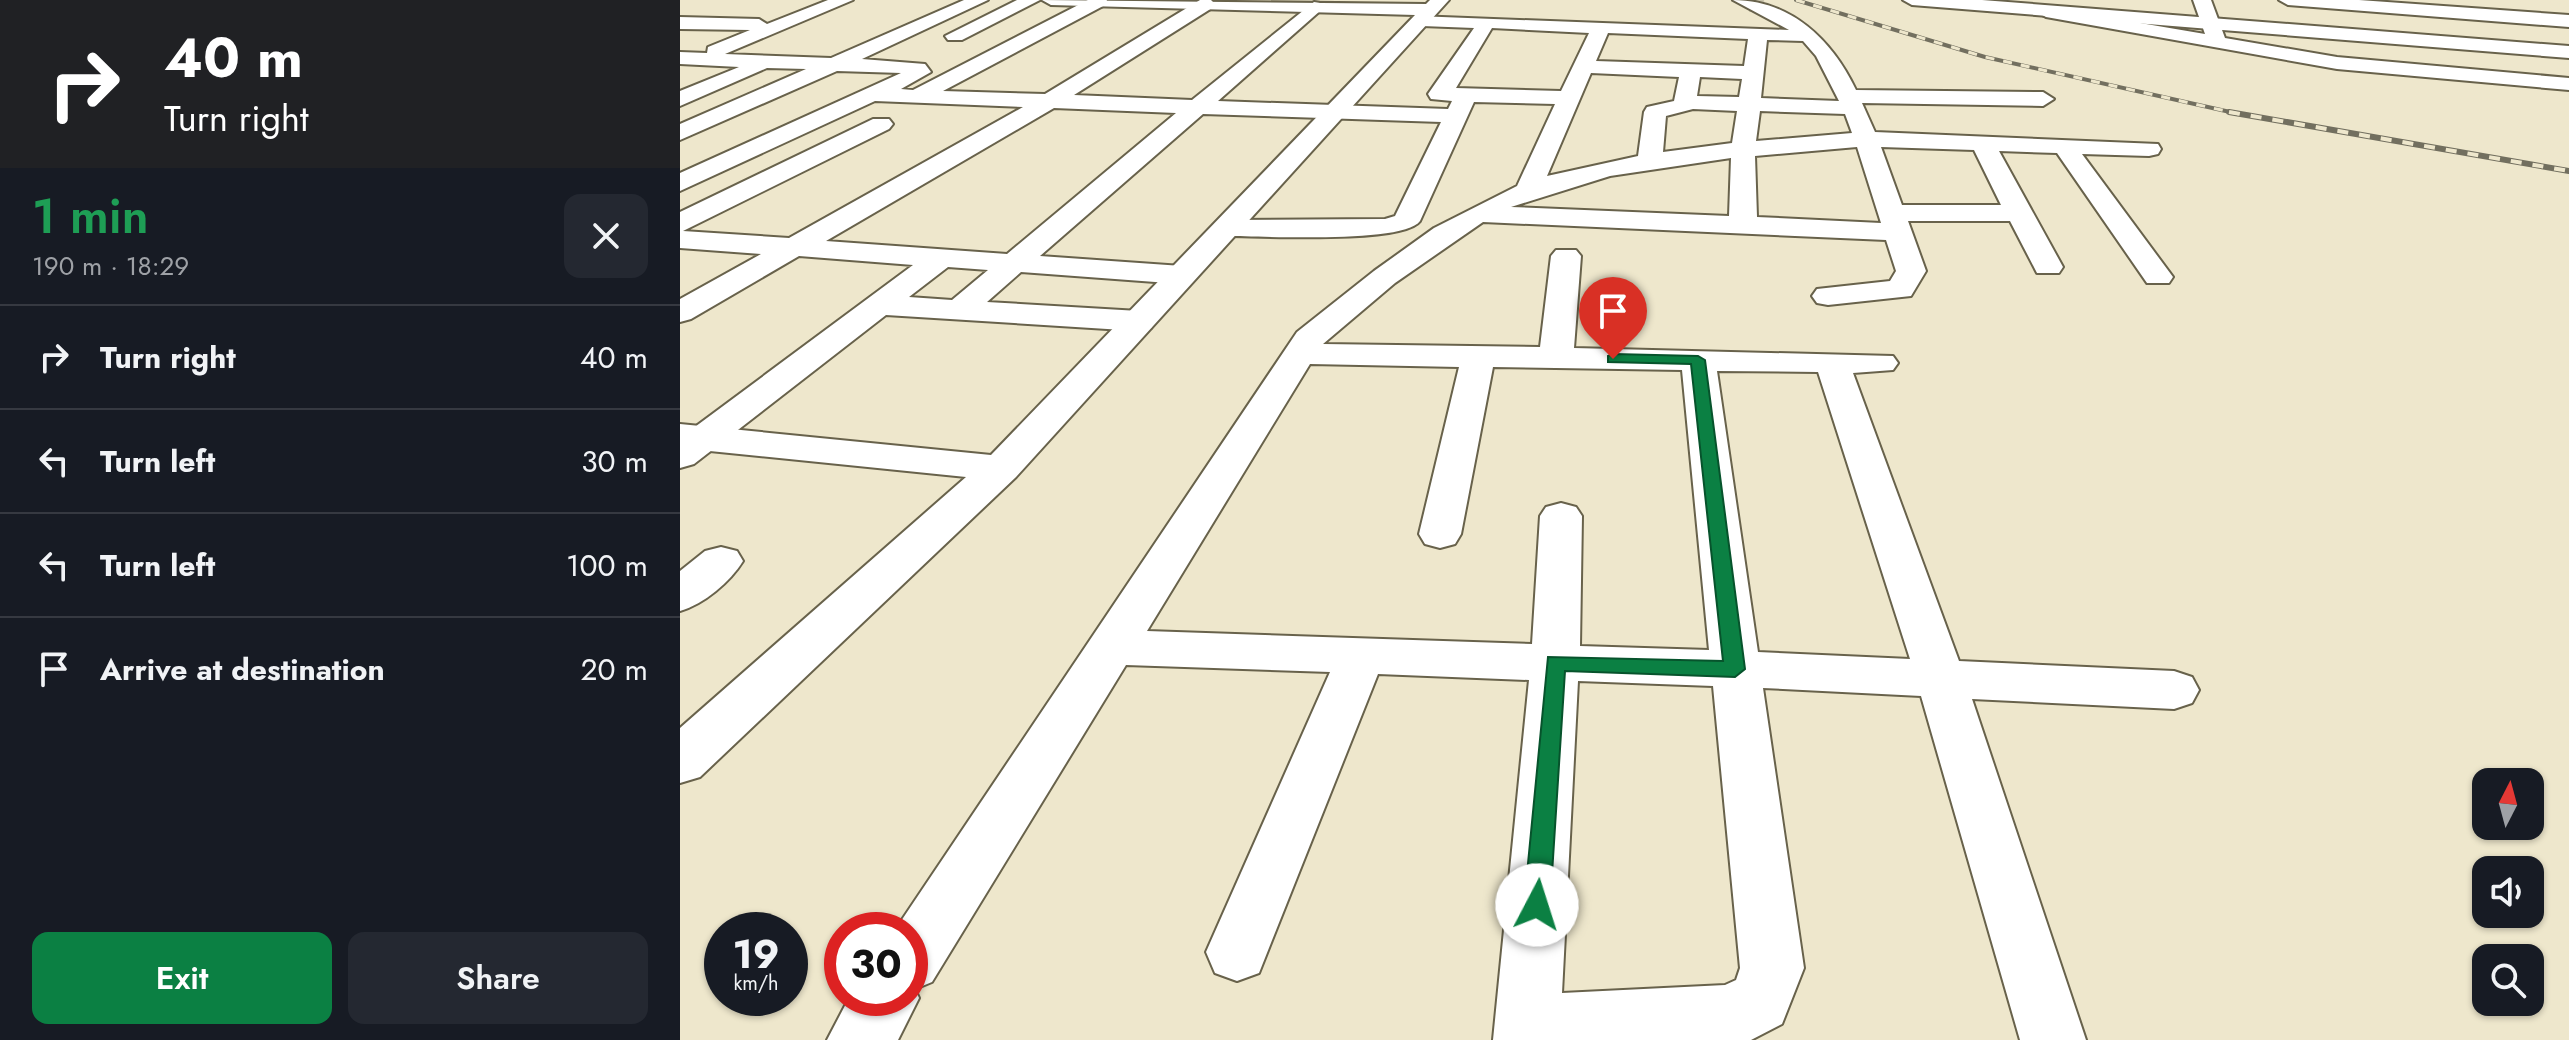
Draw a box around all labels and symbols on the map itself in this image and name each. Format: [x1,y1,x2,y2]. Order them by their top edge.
pin [1579,277,1647,359]
north arrow [2472,768,2544,840]
position arrow [1495,863,1579,947]
speed limit sign: 30 [824,912,928,1016]

